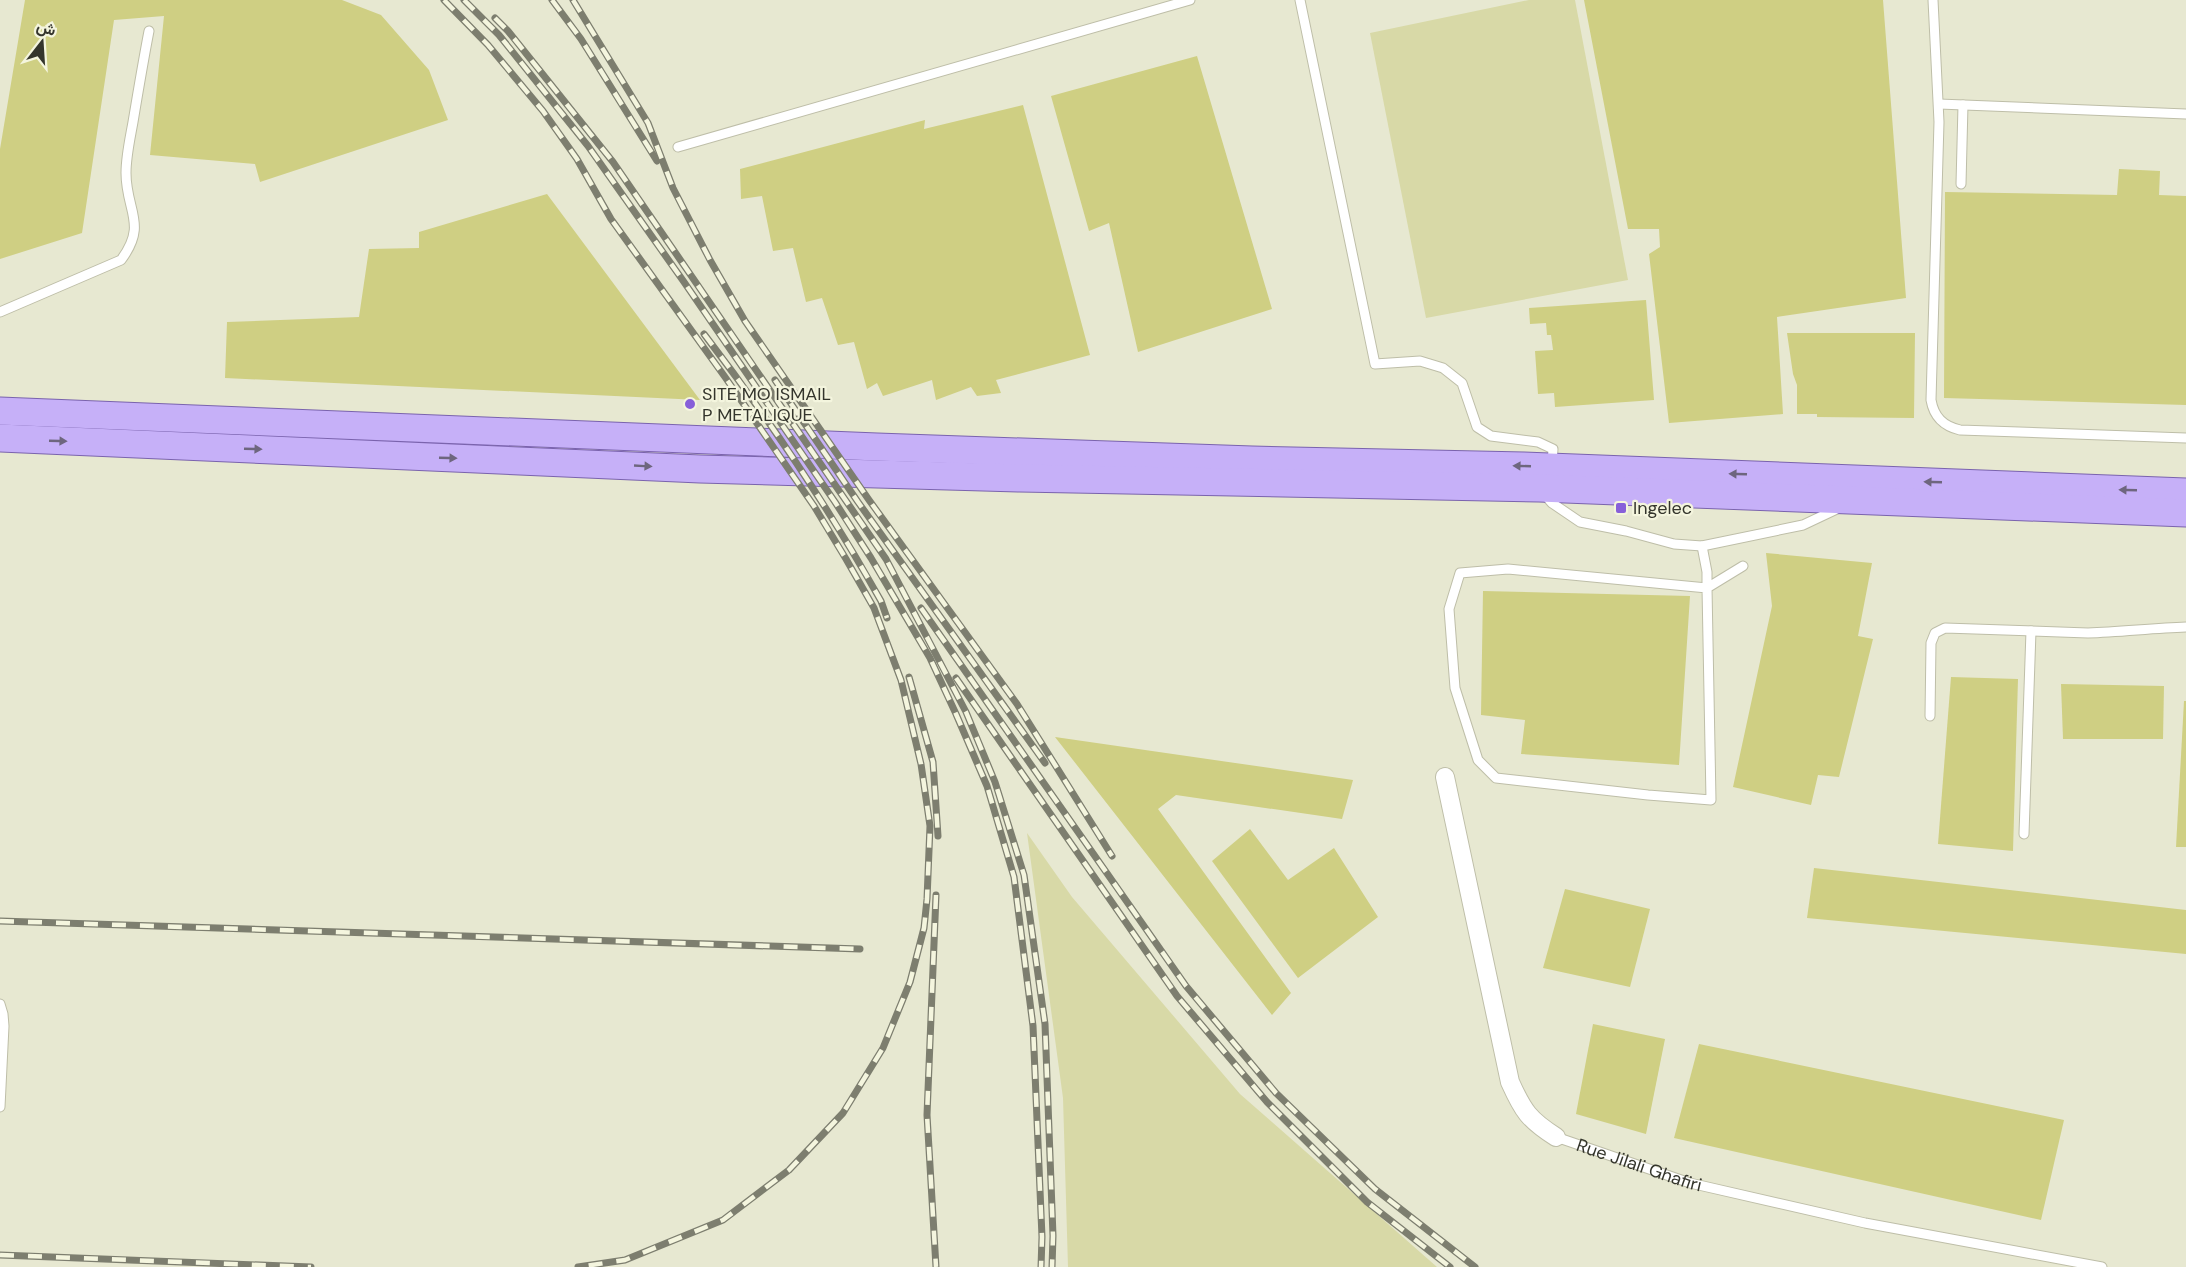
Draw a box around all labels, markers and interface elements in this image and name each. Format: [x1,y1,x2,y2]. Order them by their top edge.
north arrow [12,12,72,72]
text: ش [34,15,59,41]
place label: SITE MO ISMAIL P METALIQUE [702,382,831,427]
marker: SITE MO ISMAIL P METALIQUE [683,397,697,411]
one-way arrow [49,436,68,445]
one-way arrow [244,445,263,454]
one-way arrow [439,453,458,462]
one-way arrow [633,462,652,471]
one-way arrow [1512,462,1531,471]
one-way arrow [1728,470,1747,479]
one-way arrow [1923,477,1942,487]
one-way arrow [2118,485,2137,494]
place label: Ingelec [1633,496,1692,520]
marker: Ingelec [1614,501,1628,515]
street label: Rue Jilali Ghafiri [1573,1133,1704,1197]

